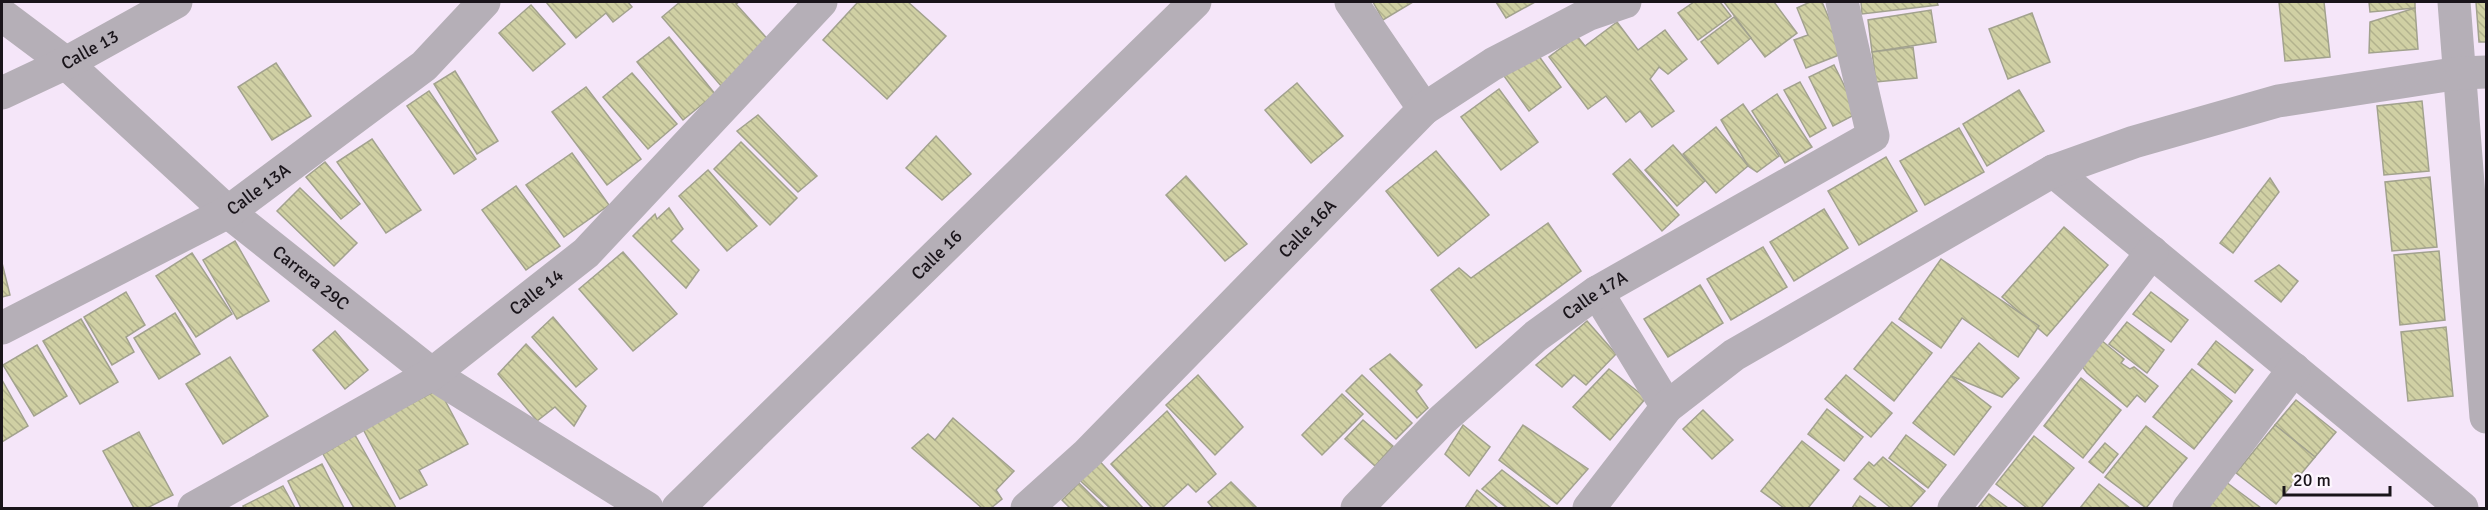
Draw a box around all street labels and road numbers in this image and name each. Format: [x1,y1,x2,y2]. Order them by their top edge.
street label: Calle 13 [57,25,123,75]
street label: Calle 13A [222,159,295,220]
street label: Calle 16A [1274,194,1341,262]
street label: Calle 16 [907,225,967,285]
street label: Carrera 29C [268,241,354,315]
street label: Calle 14 [505,264,568,320]
street label: Calle 17A [1558,266,1631,325]

